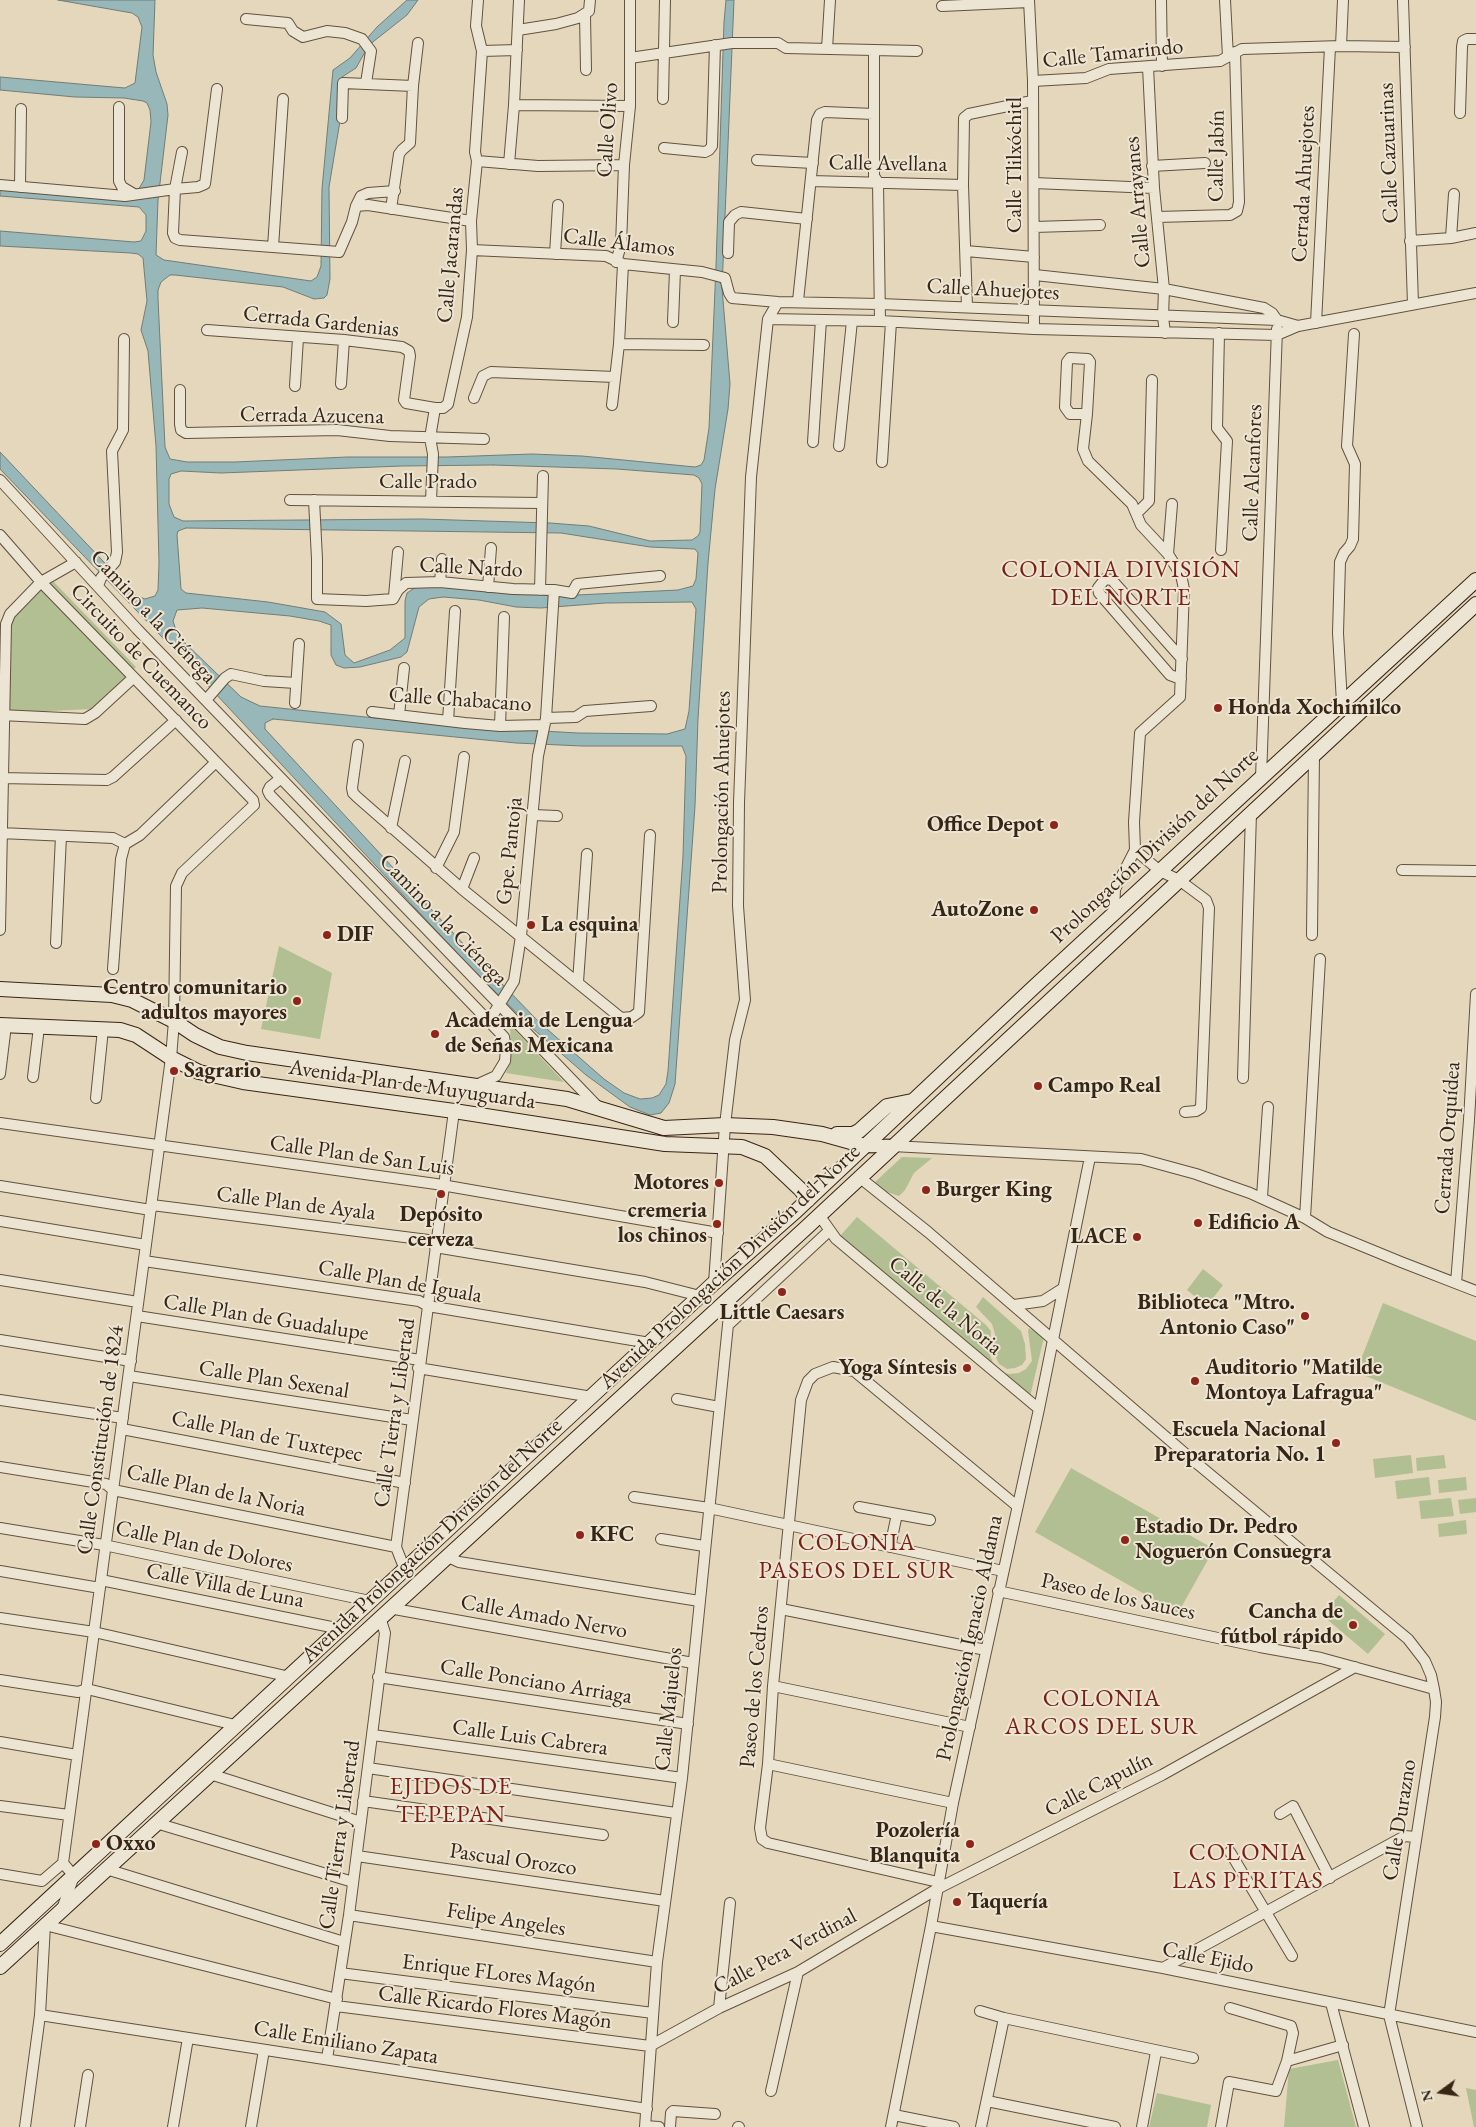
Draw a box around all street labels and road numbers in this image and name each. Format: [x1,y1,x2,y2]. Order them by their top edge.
street label: Calle Tamarindo [1041,33,1185,75]
street label: Calle Olivo [592,82,624,178]
street label: Calle Cazuarinas [1373,82,1405,224]
street label: Calle Tlilxóchitl [1002,97,1028,233]
street label: Cerrada Ahuejotes [1287,105,1321,263]
street label: Calle Jabín [1203,110,1231,202]
street label: Calle Arrayanes [1119,135,1157,269]
street label: Calle Avellana [828,150,948,178]
street label: Calle Jacarandas [432,186,470,324]
street label: Calle Álamos [562,223,676,263]
street label: Calle Ahuejotes [926,273,1060,307]
street label: Cerrada Gardenias [242,301,400,343]
street label: Cerrada Azucena [240,402,384,430]
street label: Calle Alcanfores [1237,404,1269,542]
street label: Calle Prado [379,469,477,495]
street label: Camino a la Ciénega [84,545,222,689]
street label: Calle Nardo [419,552,523,584]
street label: Circuito de Cuemanco [64,578,218,736]
street label: Calle Chabacano [388,682,532,718]
street label: Prolongación Ahuejotes [707,690,737,894]
street label: Prolongación División del Norte [1046,743,1264,949]
street label: Gpe. Pantoja [491,796,529,906]
street label: Camino a la Ciénega [373,848,513,992]
street label: Avenida Plan de Muyuguarda [287,1055,537,1115]
street label: Cerrada Orquídea [1429,1061,1467,1215]
street label: Calle Plan de San Luis [268,1130,456,1182]
street label: Avenida Prolongación División del Norte [594,1139,866,1395]
street label: Calle Plan de Ayala [215,1181,377,1227]
street label: Calle de la Noria [883,1251,1007,1361]
street label: Calle Plan de Iguala [316,1255,484,1309]
street label: Calle Plan de Guadalupe [161,1289,371,1347]
street label: Calle Tierra y Libertad [369,1317,421,1509]
street label: Calle Constitución de 1824 [72,1324,130,1556]
street label: Calle Plan Sexenal [197,1355,351,1405]
street label: Calle Plan de Tuxtepec [169,1406,365,1468]
street label: Avenida Prolongación División del Norte [296,1413,568,1669]
street label: Calle Plan de la Noria [124,1459,308,1523]
street label: Prolongación Ignacio Aldama [931,1513,1009,1763]
street label: Calle Plan de Dolores [113,1515,295,1579]
street label: Calle Villa de Luna [144,1558,306,1614]
street label: Paseo de los Sauces [1038,1568,1198,1626]
street label: Calle Amado Nervo [459,1589,629,1645]
street label: Paseo de los Cedros [735,1605,775,1769]
street label: Calle Majuelos [649,1646,689,1772]
street label: Calle Ponciano Arriaga [438,1654,634,1710]
street label: Calle Luis Cabrera [450,1714,610,1762]
street label: Calle Tierra y Libertad [314,1739,366,1931]
street label: Calle Capulín [1041,1747,1157,1823]
street label: Calle Durazno [1377,1757,1423,1883]
street label: Pascual Orozco [448,1838,578,1882]
street label: Felipe Angeles [445,1898,567,1942]
street label: Calle Pera Verdinal [709,1903,861,2001]
street label: Calle Ejido [1160,1936,1256,1980]
street label: Enrique FLores Magón [400,1949,598,1999]
street label: Calle Ricardo Flores Magón [377,1981,613,2035]
street label: Calle Emiliano Zapata [252,2015,440,2071]

